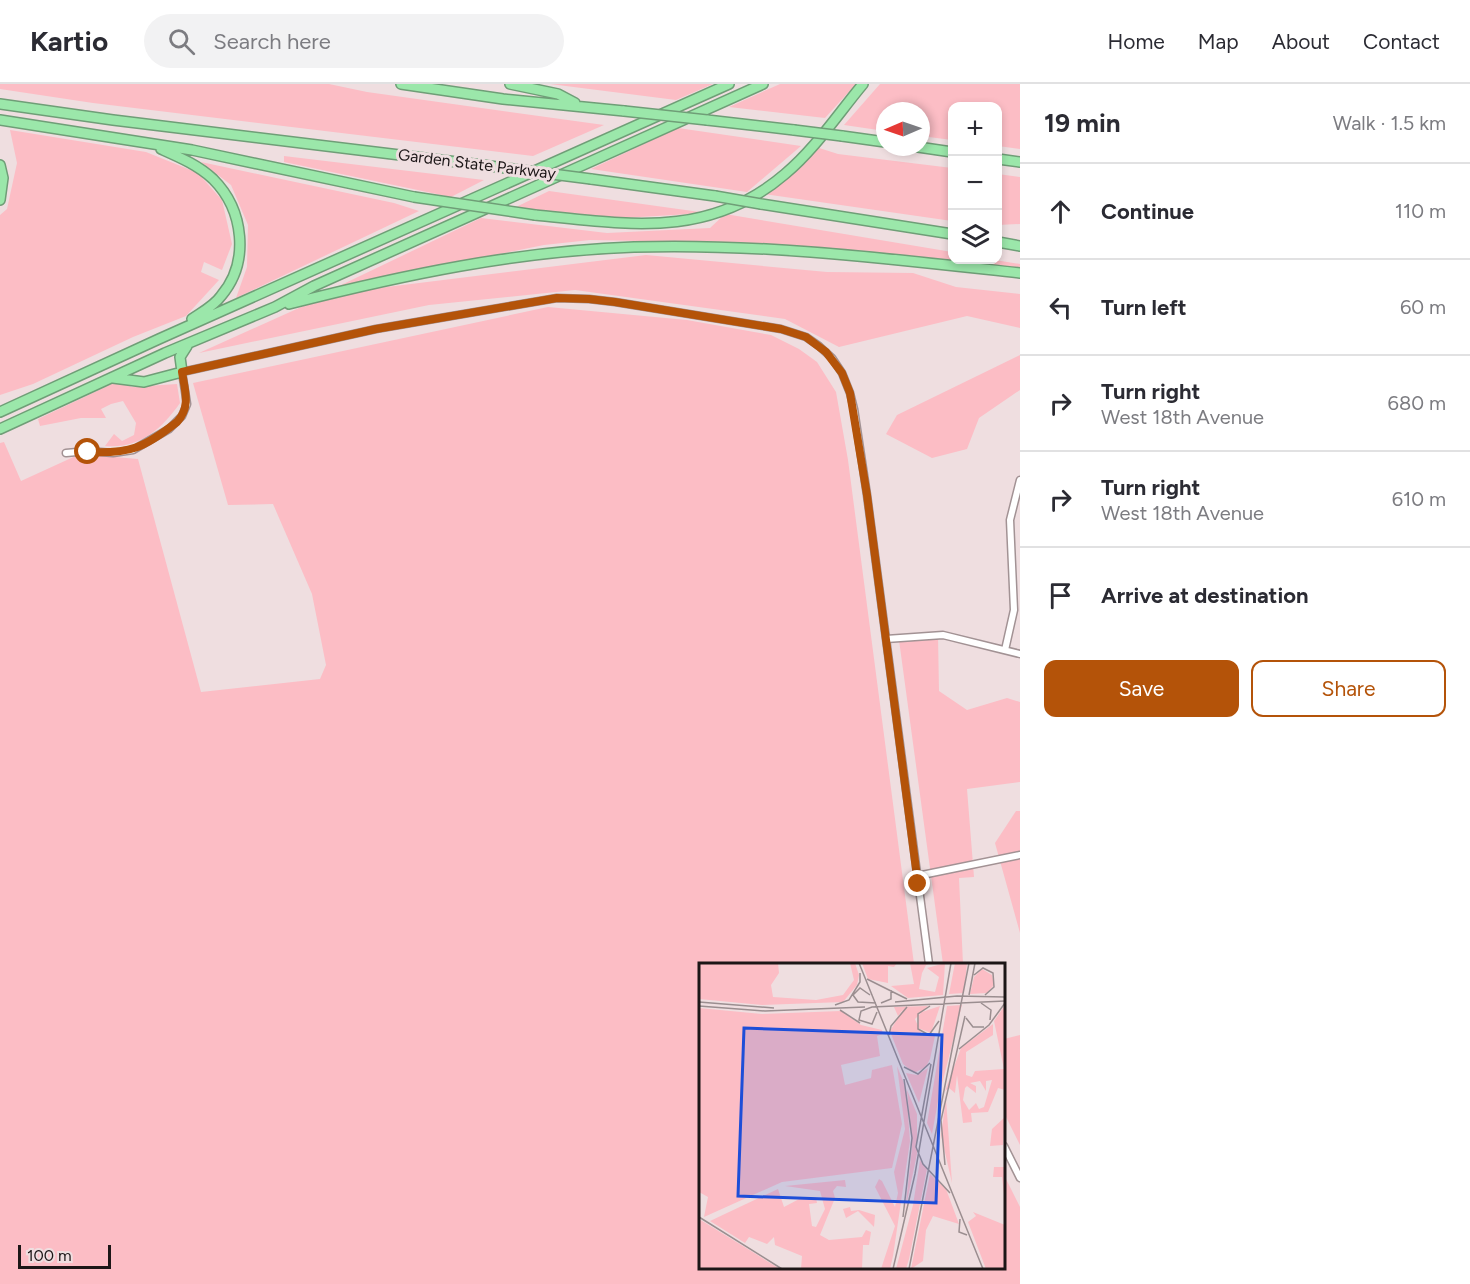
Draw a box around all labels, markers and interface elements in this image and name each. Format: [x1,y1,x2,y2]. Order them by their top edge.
search box [144,14,564,68]
text: Kartio [30,24,108,58]
icon: search [165,25,198,58]
text: Search here [213,28,331,55]
text: Home [1108,29,1165,54]
text: Map [1198,29,1239,54]
text: About [1272,29,1330,54]
text: Contact [1363,29,1440,54]
north arrow [876,102,930,156]
map controls [948,102,1002,264]
button: + [948,102,1002,156]
text: 19 min [1044,107,1121,139]
text: Walk · 1.5 km [1333,111,1446,135]
street label: Garden State Parkway [397,145,557,183]
button: − [948,156,1002,210]
icon: ahead [1044,195,1077,228]
text: Continue [1101,198,1194,225]
text: 110 m [1395,199,1446,223]
button: layers [948,210,1002,264]
icon: left [1044,291,1077,324]
text: Turn left [1101,294,1187,321]
text: 60 m [1400,295,1446,319]
text: Turn right [1101,378,1200,405]
icon: right [1044,387,1077,420]
text: 680 m [1388,391,1446,415]
text: West 18th Avenue [1101,405,1264,429]
route start [74,438,100,464]
text: Turn right [1101,474,1200,501]
icon: right [1044,483,1077,516]
text: 610 m [1392,487,1446,511]
text: West 18th Avenue [1101,501,1264,525]
icon: arrive [1044,579,1077,612]
text: Arrive at destination [1101,582,1309,609]
button: Save [1044,660,1239,717]
button: Share [1251,660,1446,717]
route end [904,870,930,896]
inset map [699,963,1005,1269]
scale bar [18,1242,111,1270]
text: 100 m [27,1246,72,1265]

